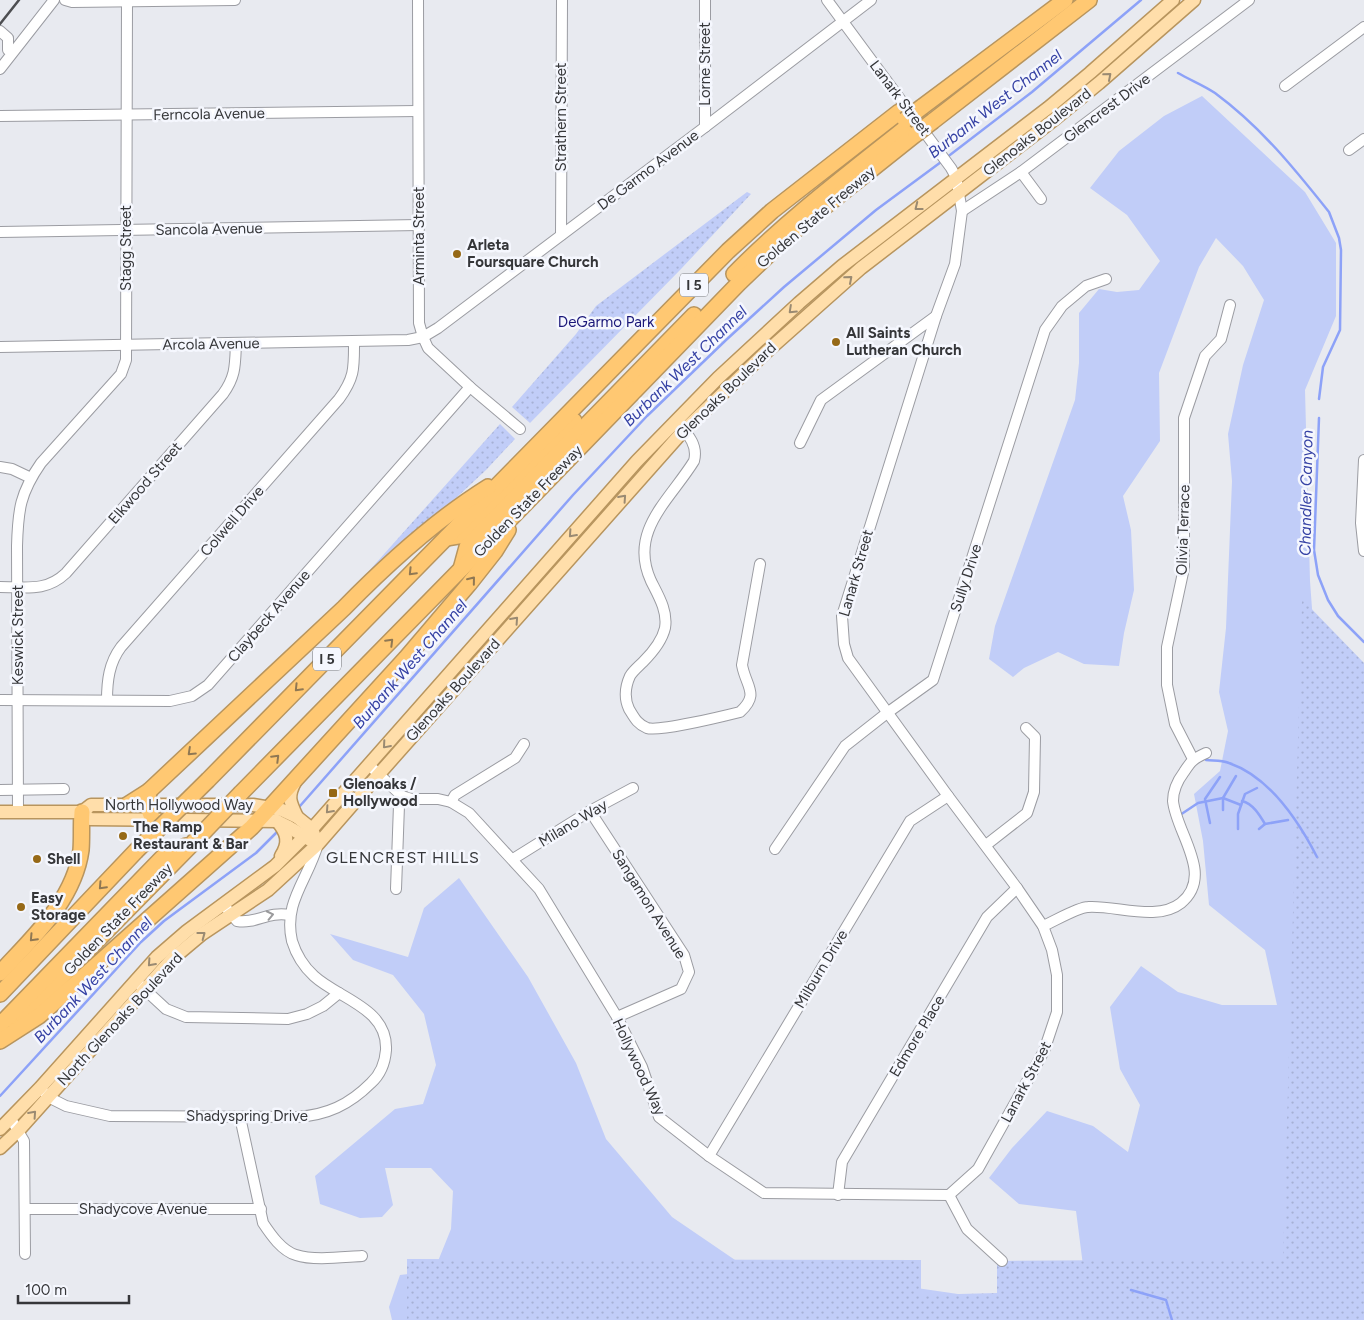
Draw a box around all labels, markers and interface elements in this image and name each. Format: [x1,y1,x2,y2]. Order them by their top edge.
street label: Lorne Street [696,22,714,106]
water label: Burbank West Channel [924,46,1066,162]
street label: Lanark Street [866,57,934,139]
street label: Strathern Street [552,62,570,171]
street label: Glencrest Drive [1060,70,1154,146]
one-way arrow [1102,72,1111,81]
street label: Glenoaks Boulevard [979,84,1095,180]
street label: Ferncola Avenue [153,104,265,124]
street label: De Garmo Avenue [594,126,702,214]
street label: Golden State Freeway [753,162,879,272]
street label: Arminta Street [410,186,428,285]
one-way arrow [915,202,924,210]
street label: Stagg Street [117,205,135,291]
street label: Sancola Avenue [155,219,263,239]
place label: Arleta Foursquare Church [467,236,598,271]
marker: Arleta Foursquare Church [451,248,463,260]
road number: I 5 [680,274,708,296]
one-way arrow [844,276,853,285]
water label: Burbank West Channel [619,302,751,430]
one-way arrow [788,304,797,313]
park label: DeGarmo Park [558,313,655,331]
place label: All Saints Lutheran Church [846,324,962,359]
street label: Arcola Avenue [162,334,260,354]
marker: All Saints Lutheran Church [830,336,842,348]
street label: Glenoaks Boulevard [672,339,780,443]
water label: Chandler Canyon [1295,430,1317,556]
street label: Elkwood Street [104,438,186,528]
street label: Golden State Freeway [470,441,586,561]
street label: Colwell Drive [196,482,268,560]
street label: Olivia Terrace [1172,484,1194,576]
one-way arrow [617,494,626,503]
street label: Lanark Street [835,527,877,619]
one-way arrow [569,529,578,538]
street label: Sully Drive [947,542,985,614]
street label: Claybeck Avenue [224,566,314,666]
one-way arrow [409,567,418,576]
one-way arrow [466,577,475,586]
street label: Keswick Street [9,584,27,685]
water label: Burbank West Channel [349,595,472,732]
one-way arrow [509,616,518,625]
street label: Glenoaks Boulevard [402,635,504,745]
one-way arrow [384,639,393,648]
road number: I 5 [313,648,341,671]
one-way arrow [295,683,304,692]
one-way arrow [383,740,392,749]
one-way arrow [188,746,197,755]
one-way arrow [270,755,279,764]
place label: Glenoaks / Hollywood [343,775,418,810]
marker: Glenoaks / Hollywood [327,787,339,799]
street label: Milano Way [535,795,611,851]
street label: North Hollywood Way [105,796,253,814]
one-way arrow [326,805,335,814]
place label: The Ramp Restaurant & Bar [133,818,249,853]
marker: The Ramp Restaurant & Bar [117,830,129,842]
street label: Sangamon Avenue [608,846,690,962]
district label: GLENCREST HILLS [326,848,480,867]
place label: Shell [47,850,80,868]
marker: Shell [31,853,43,865]
street label: Golden State Freeway [60,859,176,979]
one-way arrow [99,880,108,889]
place label: Easy Storage [31,889,86,924]
marker: Easy Storage [15,901,27,913]
one-way arrow [265,911,274,921]
water label: Burbank West Channel [30,913,156,1047]
street label: Milburn Drive [791,926,851,1012]
one-way arrow [29,933,38,942]
one-way arrow [196,933,205,941]
street label: North Glenoaks Boulevard [54,949,186,1089]
one-way arrow [148,957,157,966]
street label: Edmore Place [886,992,948,1080]
street label: Hollywood Way [609,1016,669,1119]
street label: Lanark Street [997,1038,1055,1126]
street label: Shadyspring Drive [186,1107,308,1125]
one-way arrow [27,1110,36,1119]
street label: Shadycove Avenue [79,1200,207,1218]
scale bar [18,1272,129,1304]
text: 100 m [25,1281,67,1299]

